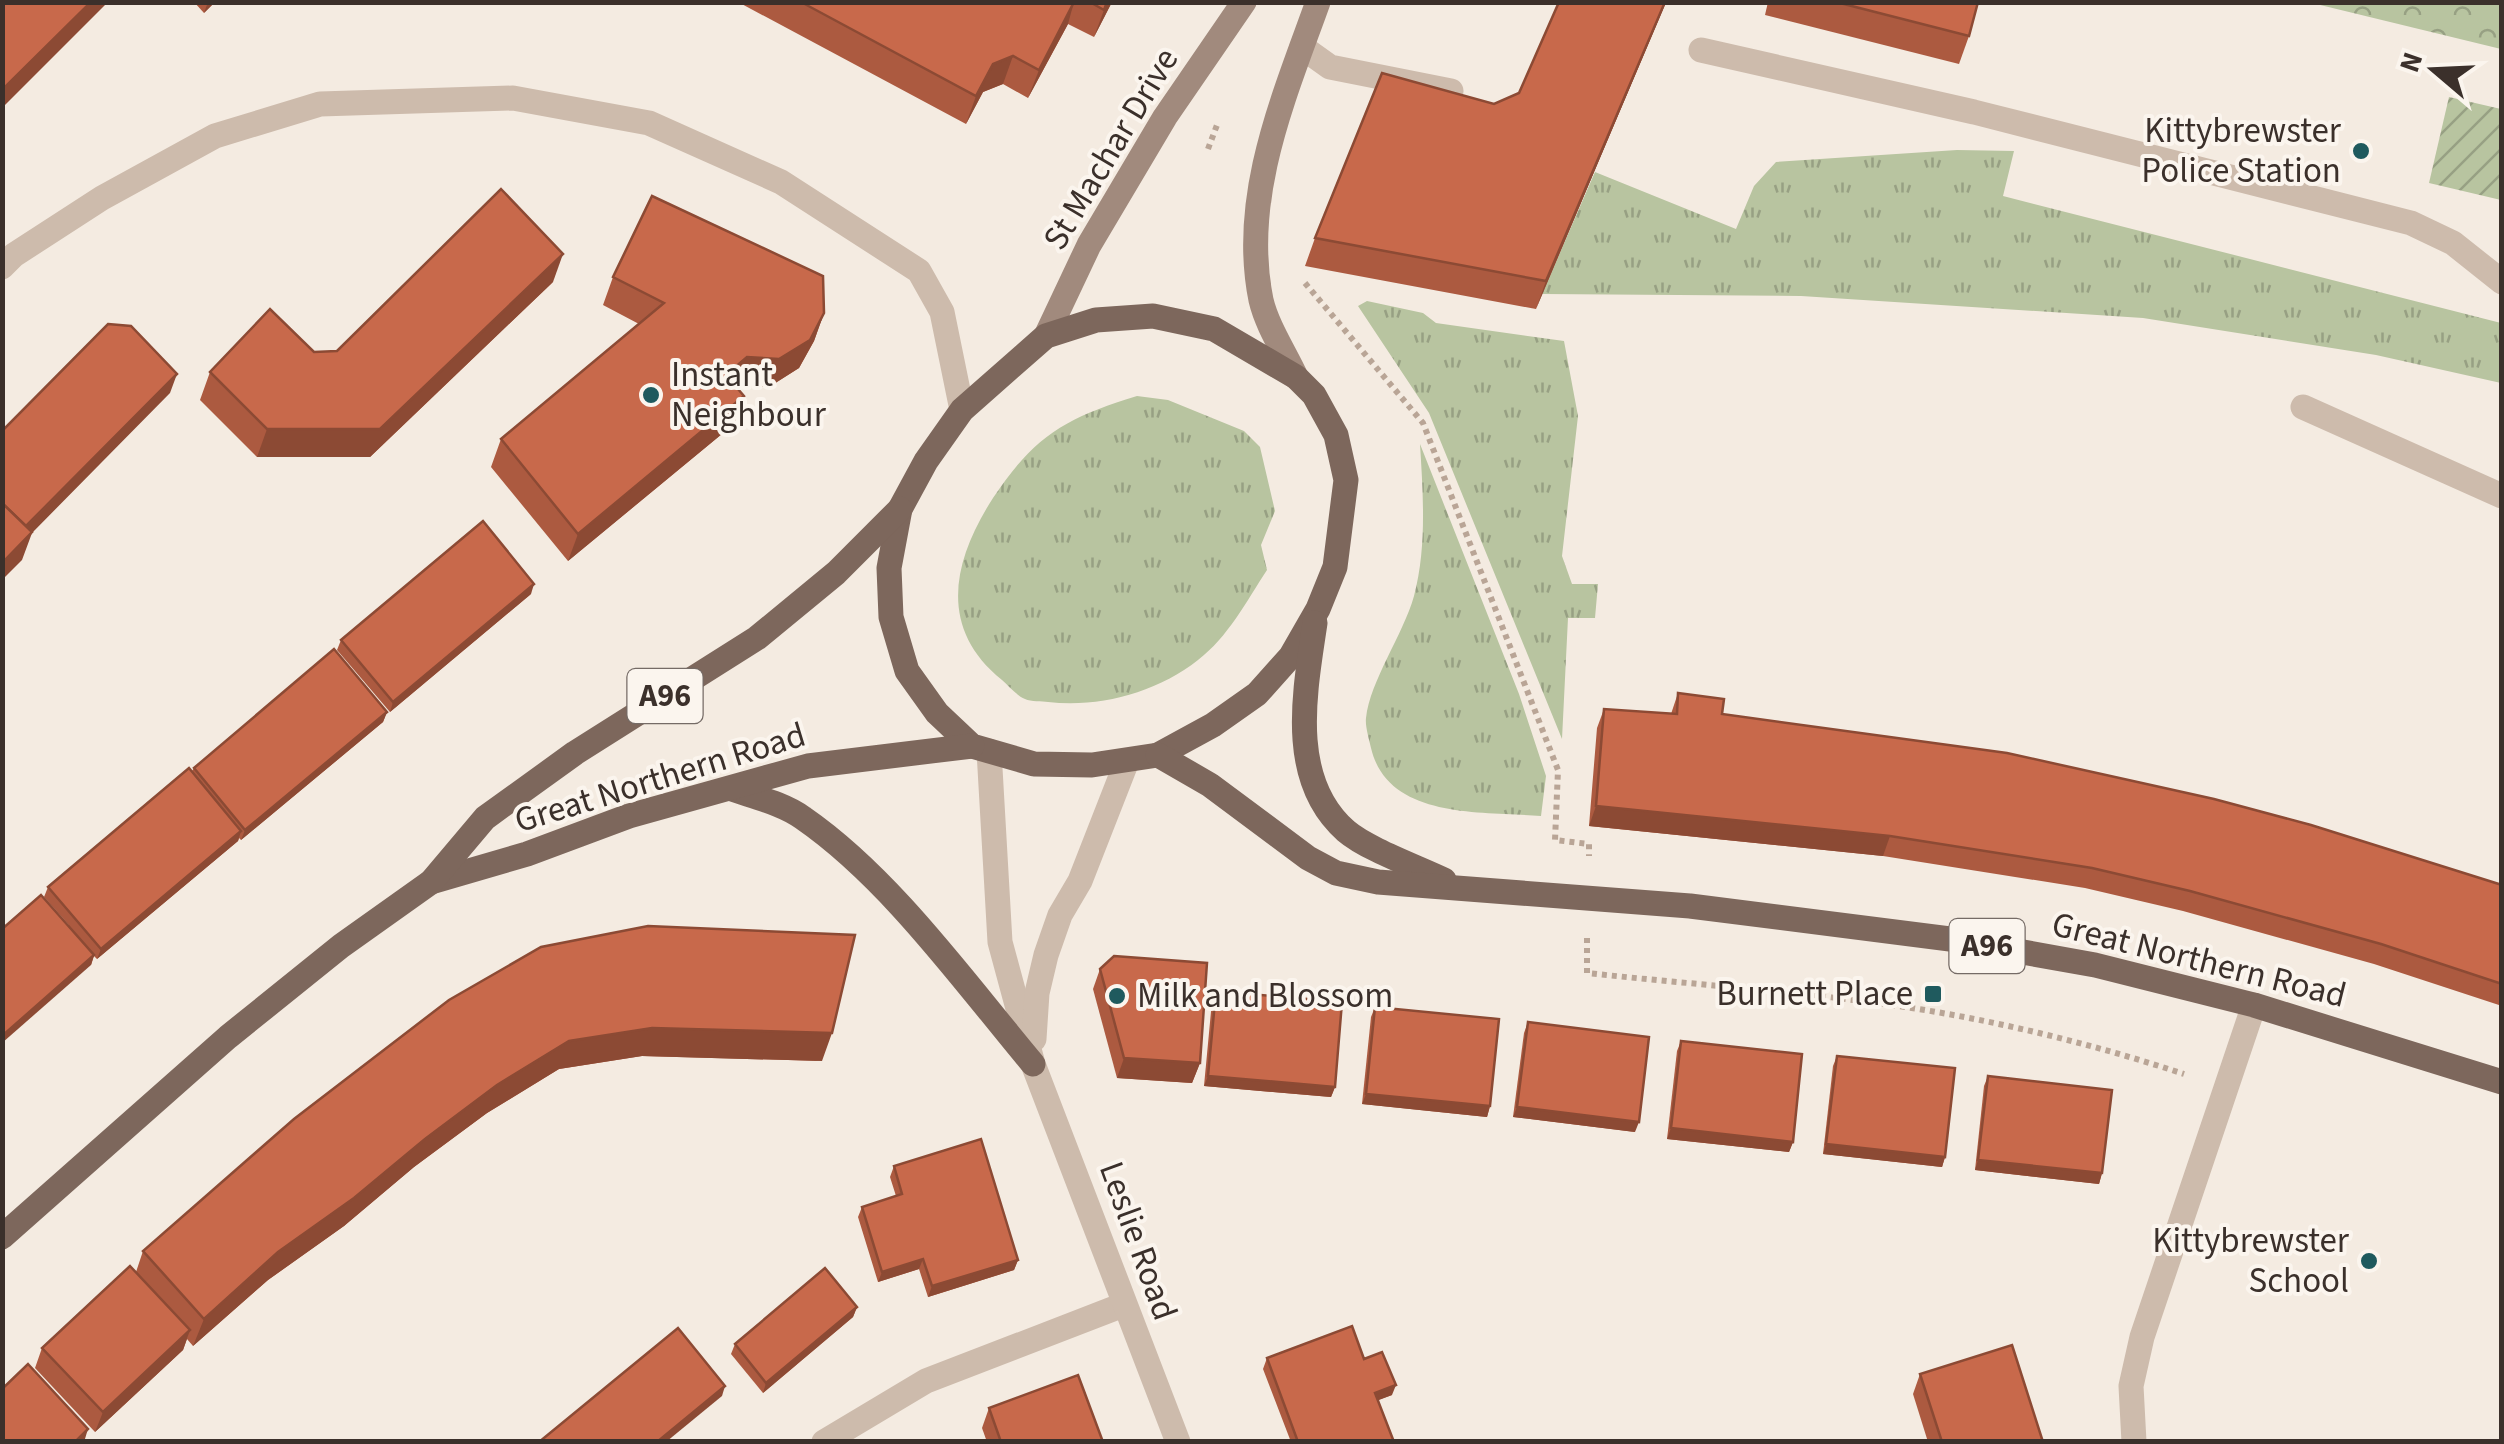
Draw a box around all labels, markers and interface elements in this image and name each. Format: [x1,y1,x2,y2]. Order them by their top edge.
north arrow [2384,20,2484,120]
street label: St Machar Drive [1031,39,1191,259]
text: N [2389,47,2433,78]
place label: Kittybrewster Police Station [2141,106,2342,196]
marker: Kittybrewster Police Station [2350,140,2372,162]
place label: Instant Neighbour [671,350,827,440]
marker: Instant Neighbour [640,384,662,406]
road number: A96 [628,669,702,723]
street label: Great Northern Road [508,710,812,846]
street label: Great Northern Road [2047,899,2351,1021]
road number: A96 [1950,919,2024,973]
place label: Burnett Place [1716,969,1913,1019]
place label: Milk and Blossom [1137,971,1393,1021]
marker: Burnett Place [1922,983,1944,1005]
marker: Milk and Blossom [1106,985,1128,1007]
street label: Leslie Road [1086,1155,1190,1327]
place label: Kittybrewster School [2152,1216,2350,1306]
marker: Kittybrewster School [2358,1250,2380,1272]

